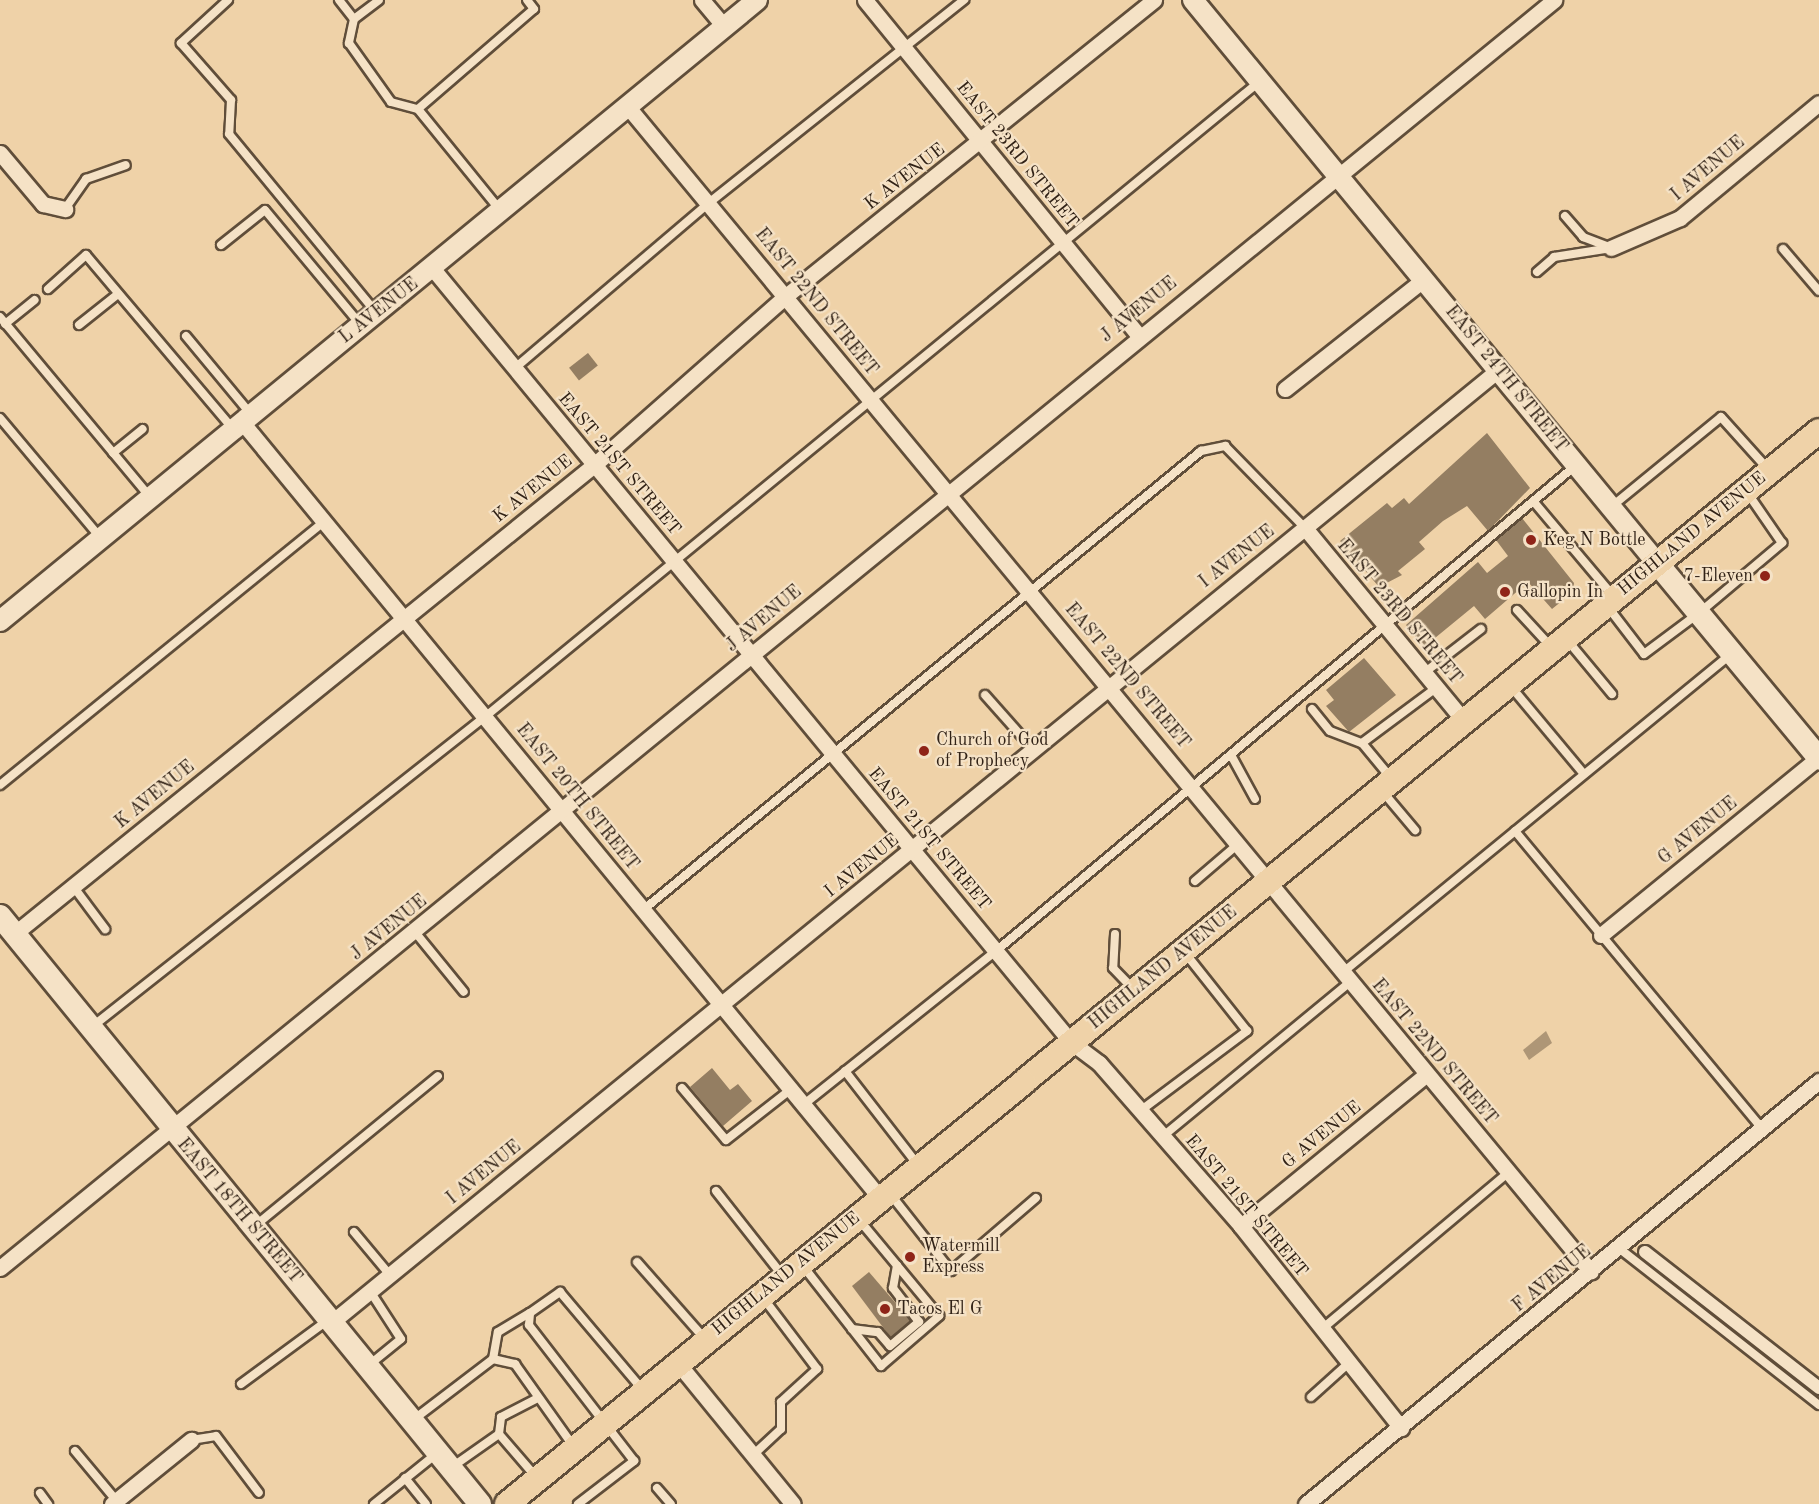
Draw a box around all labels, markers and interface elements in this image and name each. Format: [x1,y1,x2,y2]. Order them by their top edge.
street label: EAST 23RD STREET [951,77,1083,233]
street label: I AVENUE [1667,132,1749,206]
street label: K AVENUE [860,139,950,215]
street label: EAST 22ND STREET [750,224,882,380]
street label: L AVENUE [335,273,423,349]
street label: J AVENUE [1096,273,1182,347]
street label: EAST 24TH STREET [1440,301,1572,457]
street label: EAST 21ST STREET [553,388,685,540]
street label: K AVENUE [489,450,577,528]
street label: HIGHLAND AVENUE [1613,468,1771,600]
street label: I AVENUE [1195,521,1279,593]
place label: Keg N Bottle [1543,529,1646,551]
marker: Keg N Bottle [1524,533,1538,547]
street label: EAST 23RD STREET [1332,535,1466,689]
place label: 7-Eleven [1684,565,1753,587]
marker: 7-Eleven [1758,569,1772,583]
street label: J AVENUE [722,581,806,657]
place label: Gallopin In [1517,581,1603,603]
marker: Gallopin In [1498,585,1512,599]
street label: EAST 22ND STREET [1060,599,1194,753]
street label: EAST 20TH STREET [511,719,643,875]
place label: Church of God of Prophecy [936,730,1049,772]
marker: Church of God of Prophecy [917,744,931,758]
street label: K AVENUE [111,756,199,834]
street label: EAST 21ST STREET [863,763,995,915]
street label: G AVENUE [1654,793,1742,869]
street label: I AVENUE [820,829,904,903]
street label: J AVENUE [346,891,432,965]
street label: HIGHLAND AVENUE [1084,902,1242,1034]
street label: EAST 22ND STREET [1367,975,1501,1129]
street label: G AVENUE [1278,1097,1366,1173]
street label: EAST 21ST STREET [1180,1130,1312,1282]
street label: EAST 18TH STREET [172,1134,306,1288]
street label: I AVENUE [442,1136,526,1210]
street label: HIGHLAND AVENUE [707,1208,865,1340]
place label: Watermill Express [922,1236,1000,1278]
street label: F AVENUE [1508,1241,1596,1317]
marker: Watermill Express [903,1250,917,1264]
place label: Tacos El G [897,1298,983,1320]
marker: Tacos El G [878,1302,892,1316]

